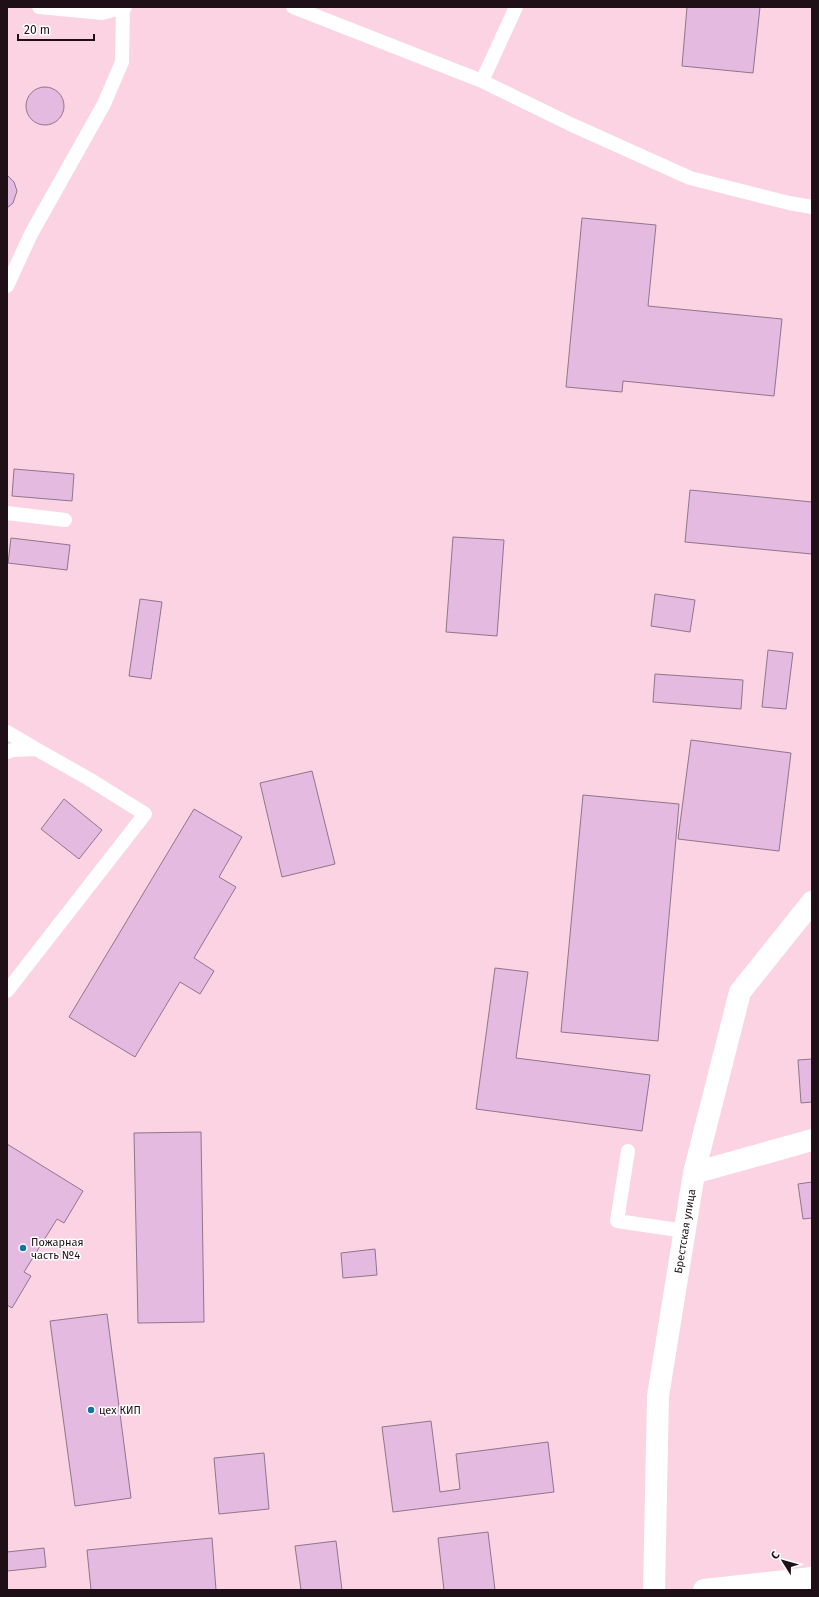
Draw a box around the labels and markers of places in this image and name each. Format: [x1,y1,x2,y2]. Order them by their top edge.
place label: Пожарная часть №4 [31,1236,84,1262]
marker: Пожарная часть №4 [18,1243,28,1253]
place label: цех КИП [99,1404,141,1417]
marker: цех КИП [86,1405,96,1415]

